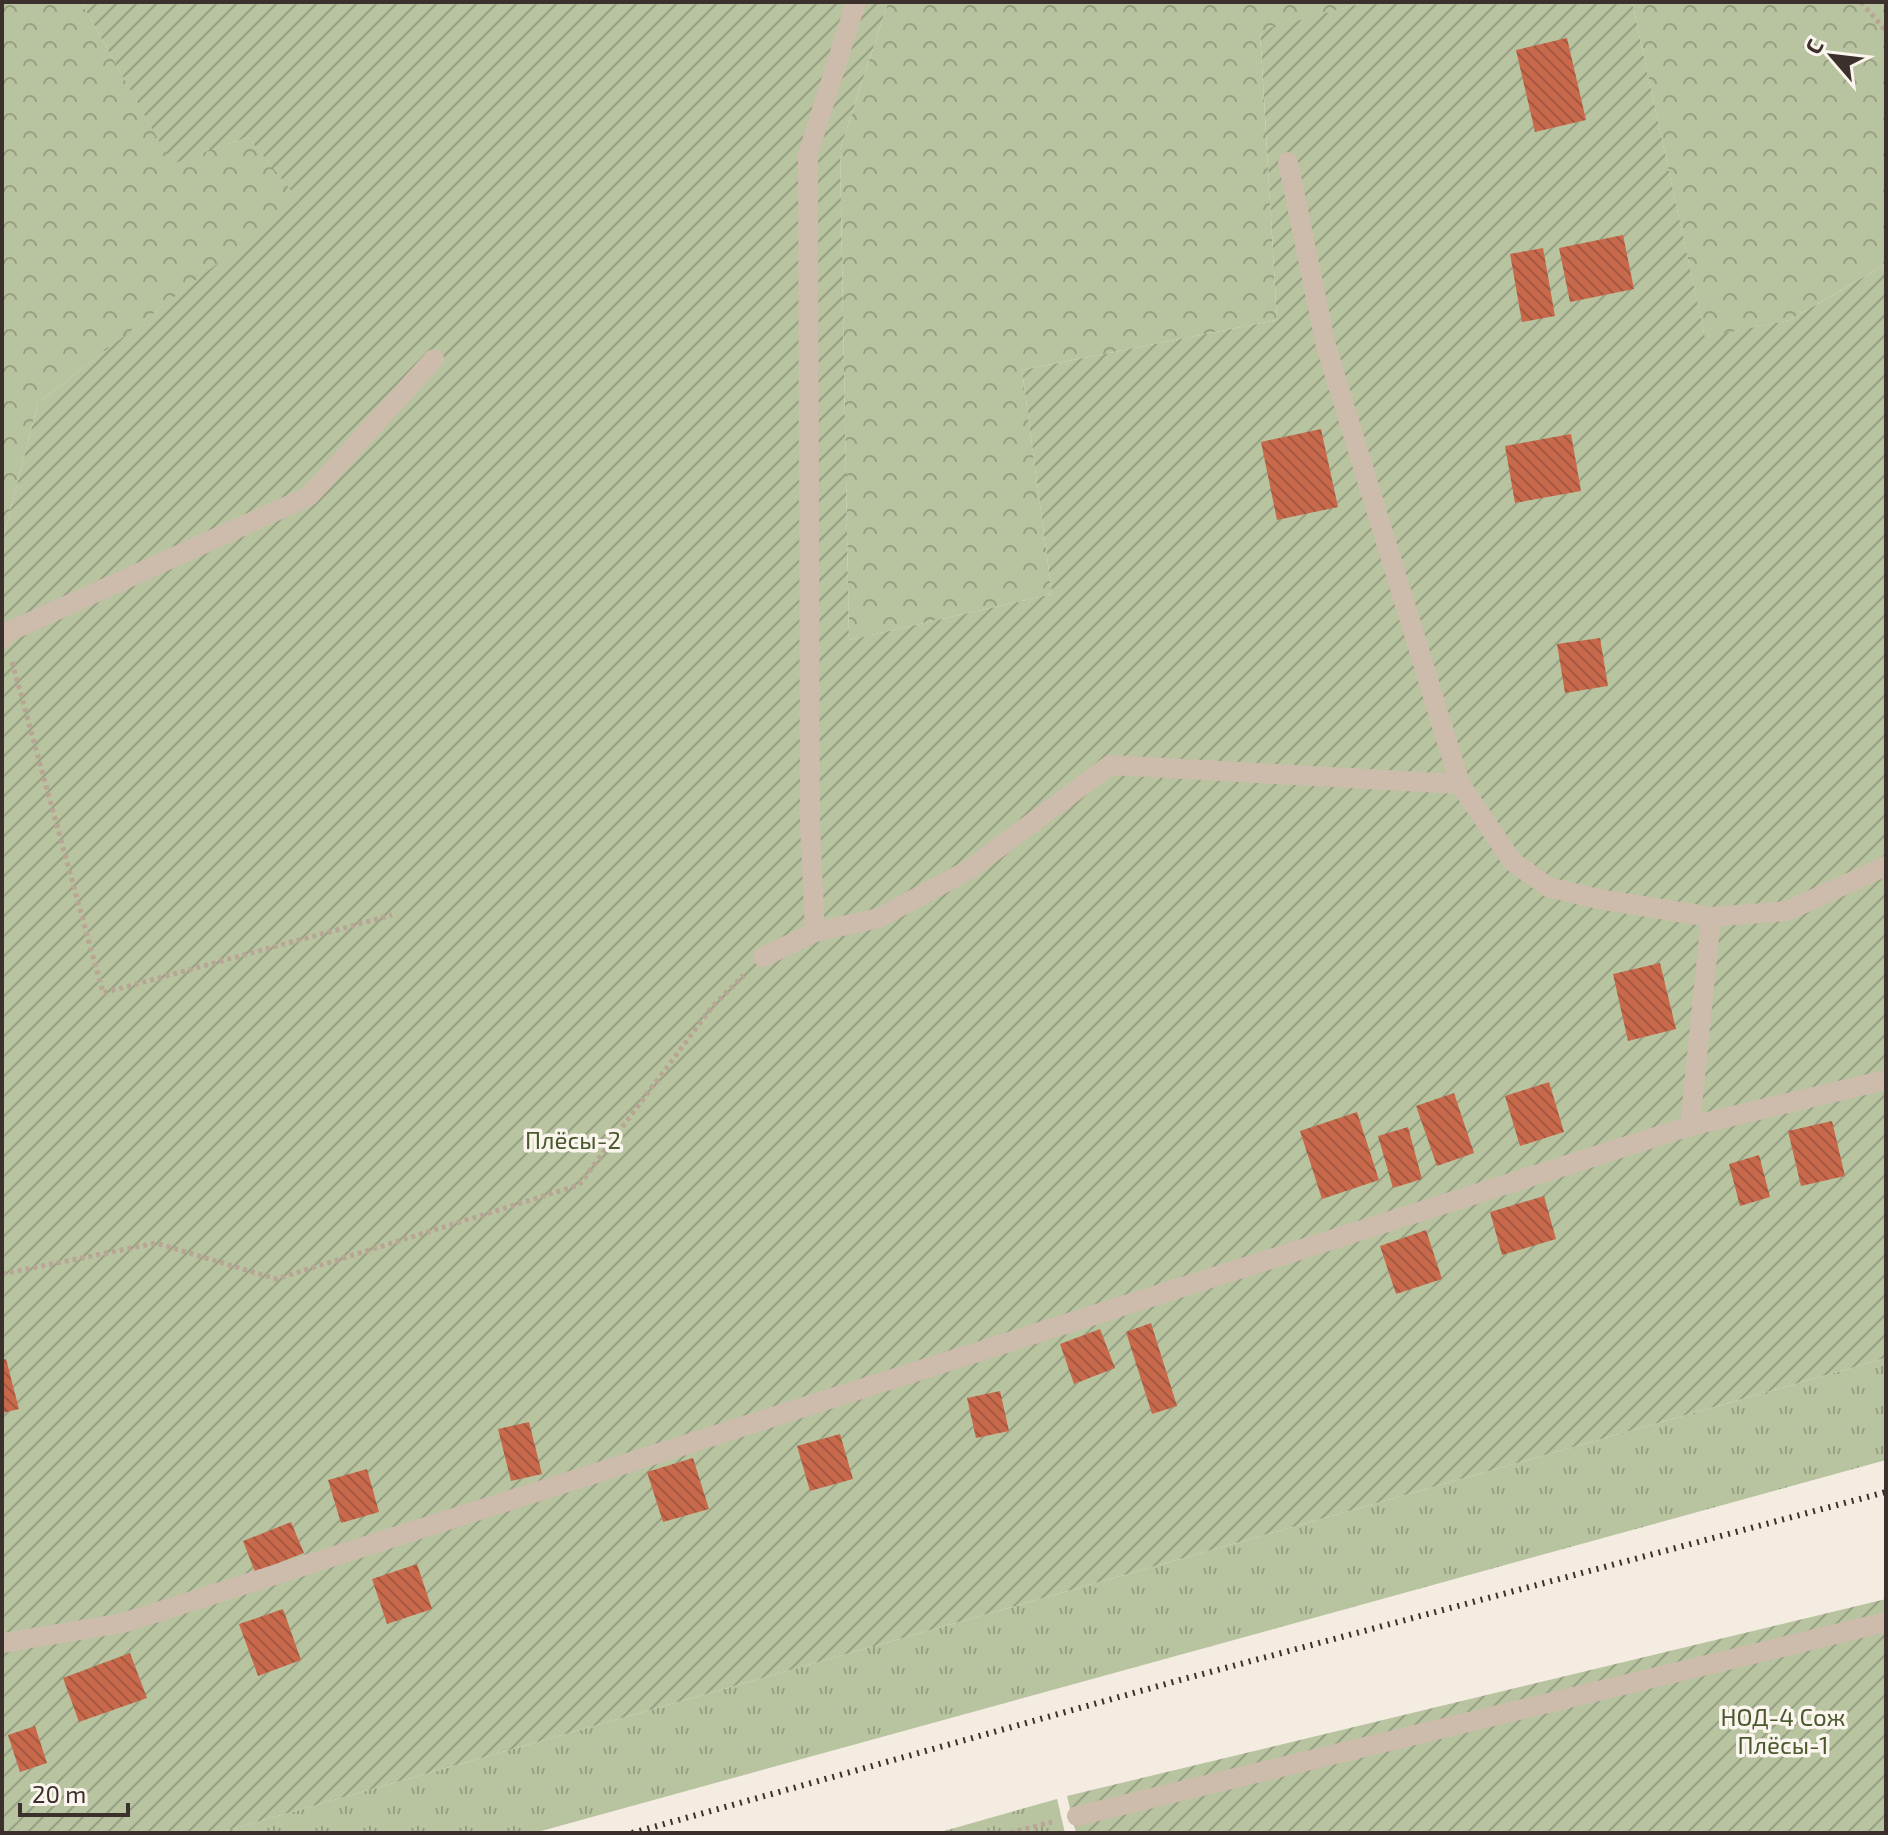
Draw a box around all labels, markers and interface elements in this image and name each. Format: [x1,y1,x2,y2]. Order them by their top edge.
north arrow [1792,16,1872,96]
text: С [1799,34,1828,58]
park label: Плёсы-2 [525,1125,621,1154]
park label: НОД-4 Сож Плёсы-1 [1720,1702,1846,1759]
scale bar [20,1767,128,1817]
text: 20 m [32,1779,86,1808]

